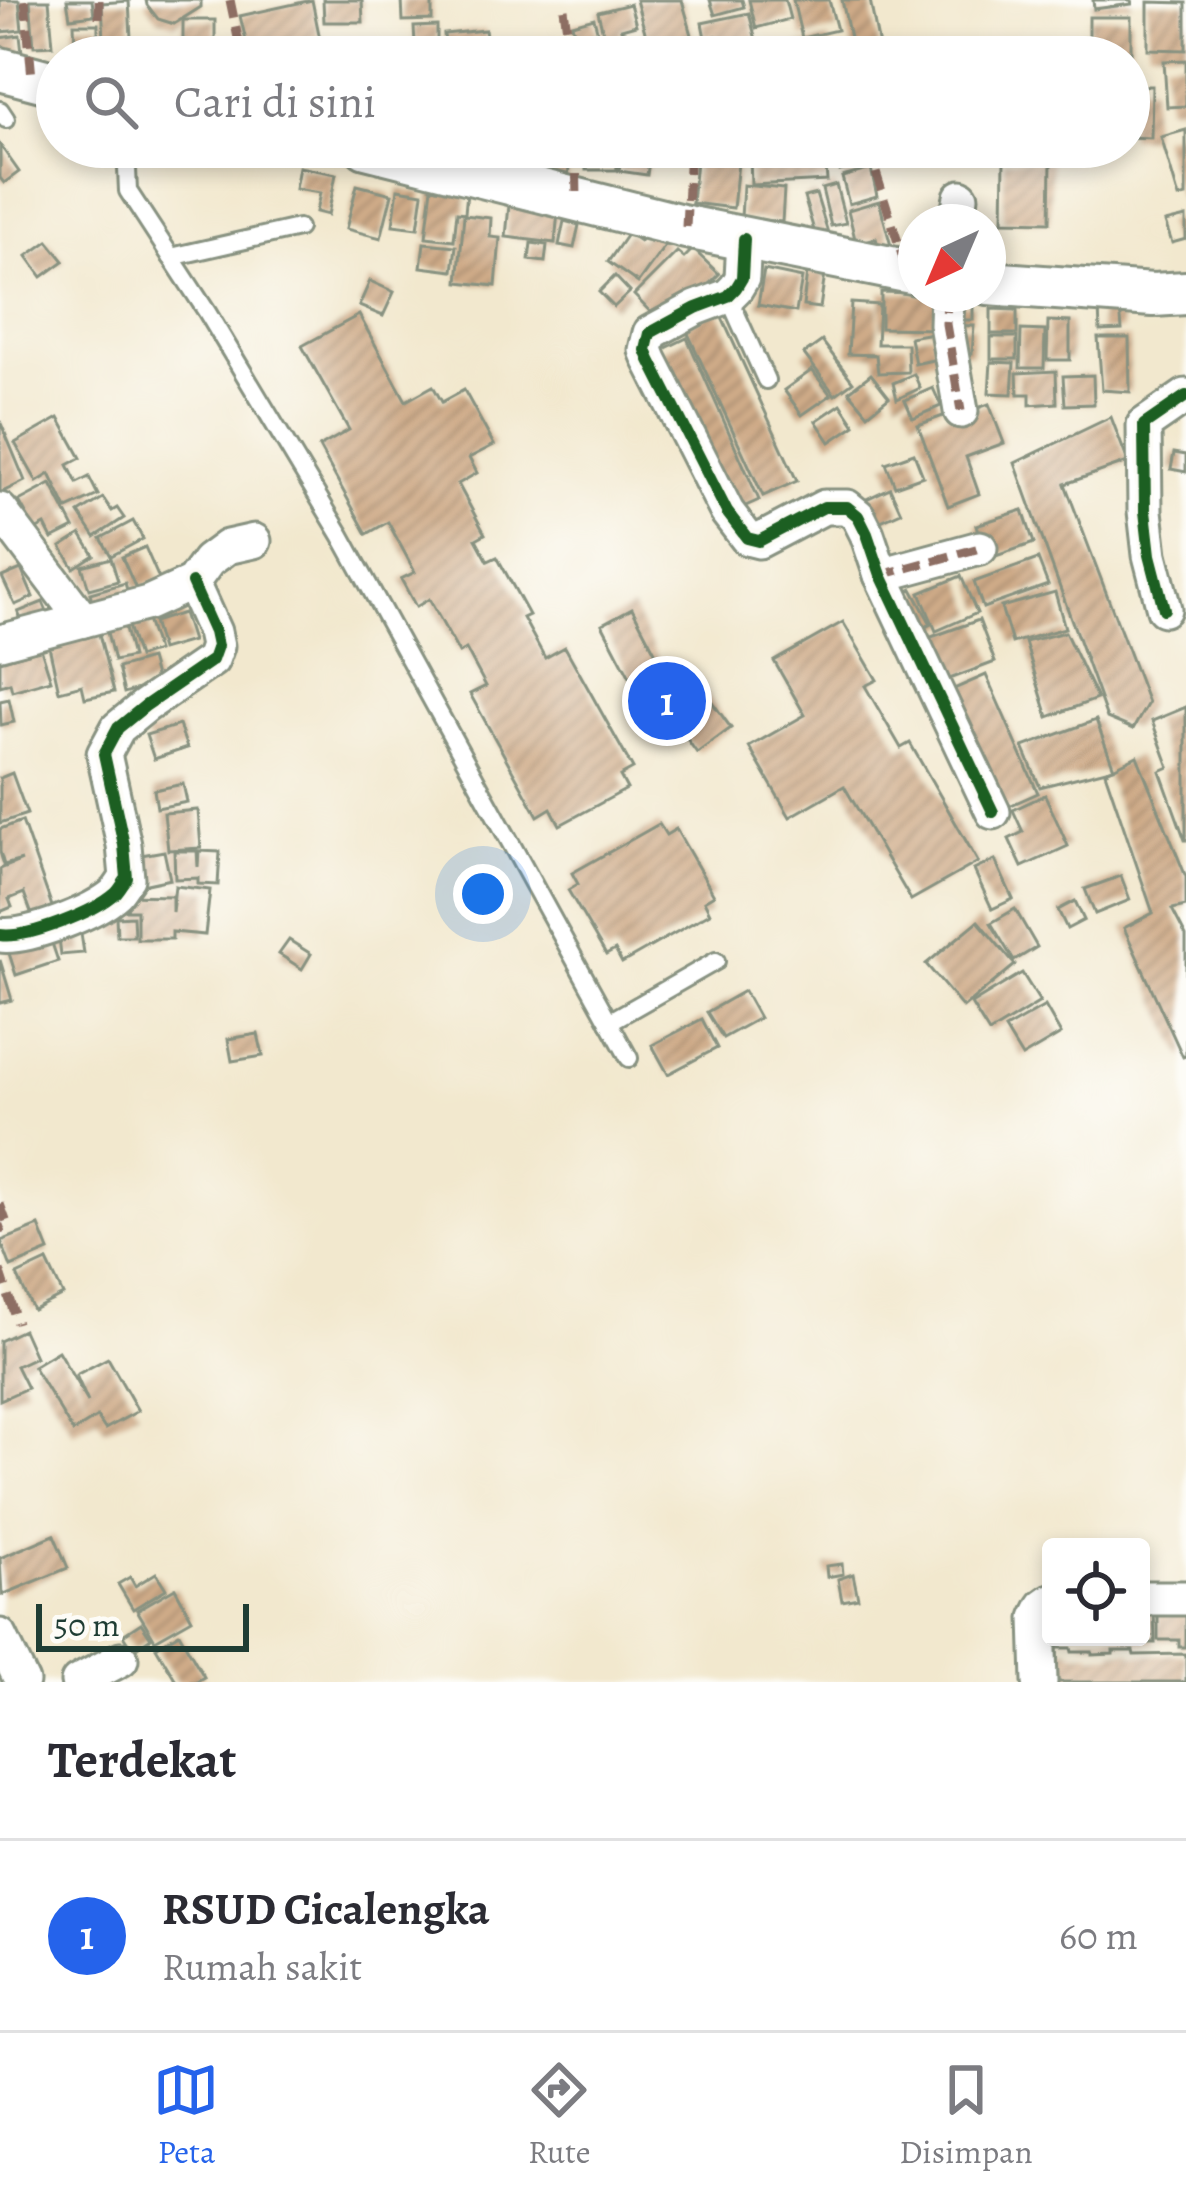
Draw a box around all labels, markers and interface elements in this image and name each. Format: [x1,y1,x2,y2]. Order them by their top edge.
search box [36,36,1150,168]
icon: search [78,69,144,135]
text: Cari di sini [174,71,376,133]
north arrow [898,204,1006,312]
pin: 1 [628,656,706,746]
your location [453,864,513,924]
map controls [1042,1538,1150,1646]
button: locate [1042,1538,1150,1646]
scale bar [36,1598,249,1651]
text: 50 m [54,1602,120,1647]
text: Terdekat [48,1725,236,1795]
text: RSUD Cicalengka [162,1878,490,1940]
text: 1 [80,1909,94,1962]
text: 60 m [1059,1909,1138,1962]
text: Rumah sakit [162,1940,362,1993]
tab: Peta [153,2057,219,2174]
tab: Rute [526,2057,592,2174]
tab: Disimpan [899,2057,1033,2174]

